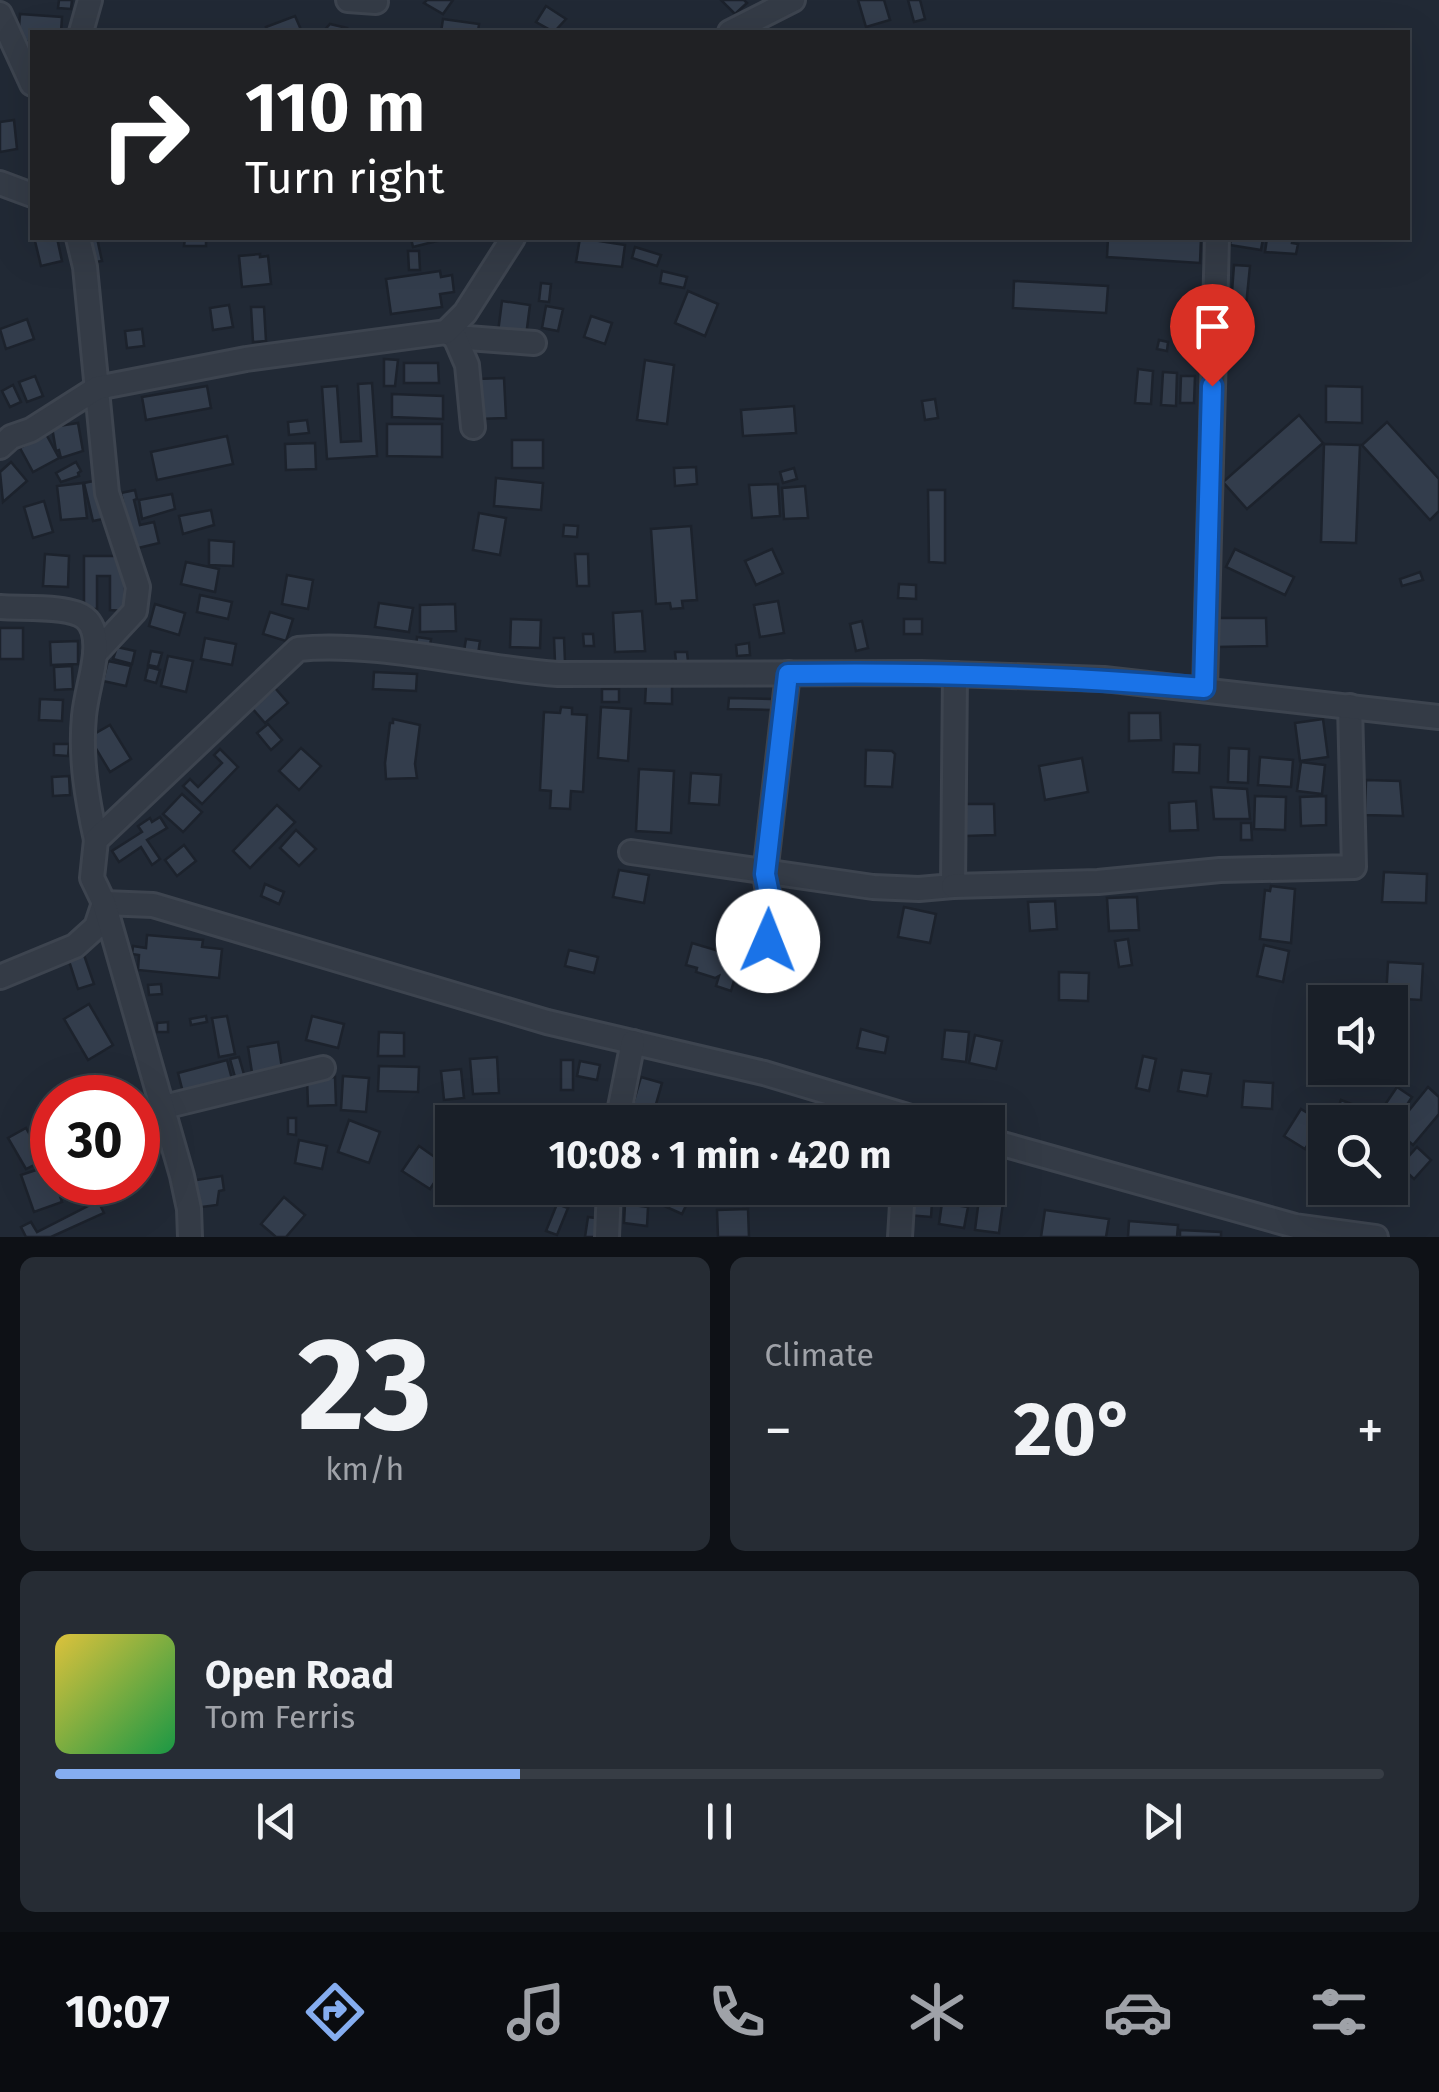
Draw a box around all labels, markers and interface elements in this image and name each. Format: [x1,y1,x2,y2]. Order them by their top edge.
text: 110 m [245,66,425,150]
icon: right [80,70,210,200]
text: Turn right [245,151,444,205]
pin [1170,284,1255,387]
icon: arrive [1185,299,1240,354]
position arrow [716,889,820,993]
map controls [1308,985,1408,1205]
button: sound [1308,985,1408,1085]
speed limit sign: 30 [30,1075,160,1205]
button: search [1308,1105,1408,1205]
text: 10:08 · 1 min · 420 m [549,1132,891,1178]
text: 23 [298,1307,432,1463]
text: Climate [765,1336,874,1374]
text: 20° [1013,1385,1135,1475]
text: − [765,1398,792,1464]
text: + [1357,1398,1384,1464]
text: km/h [325,1450,404,1488]
text: Open Road [205,1652,394,1698]
text: Tom Ferris [205,1698,355,1736]
icon: previous [249,1794,304,1849]
icon: pause [692,1794,747,1849]
icon: next [1135,1794,1190,1849]
icon: directions [300,1977,370,2047]
icon: music [501,1977,571,2047]
icon: phone [702,1977,772,2047]
icon: climate [902,1977,972,2047]
icon: car [1103,1977,1173,2047]
icon: filters [1304,1977,1374,2047]
text: 10:07 [65,1985,170,2039]

